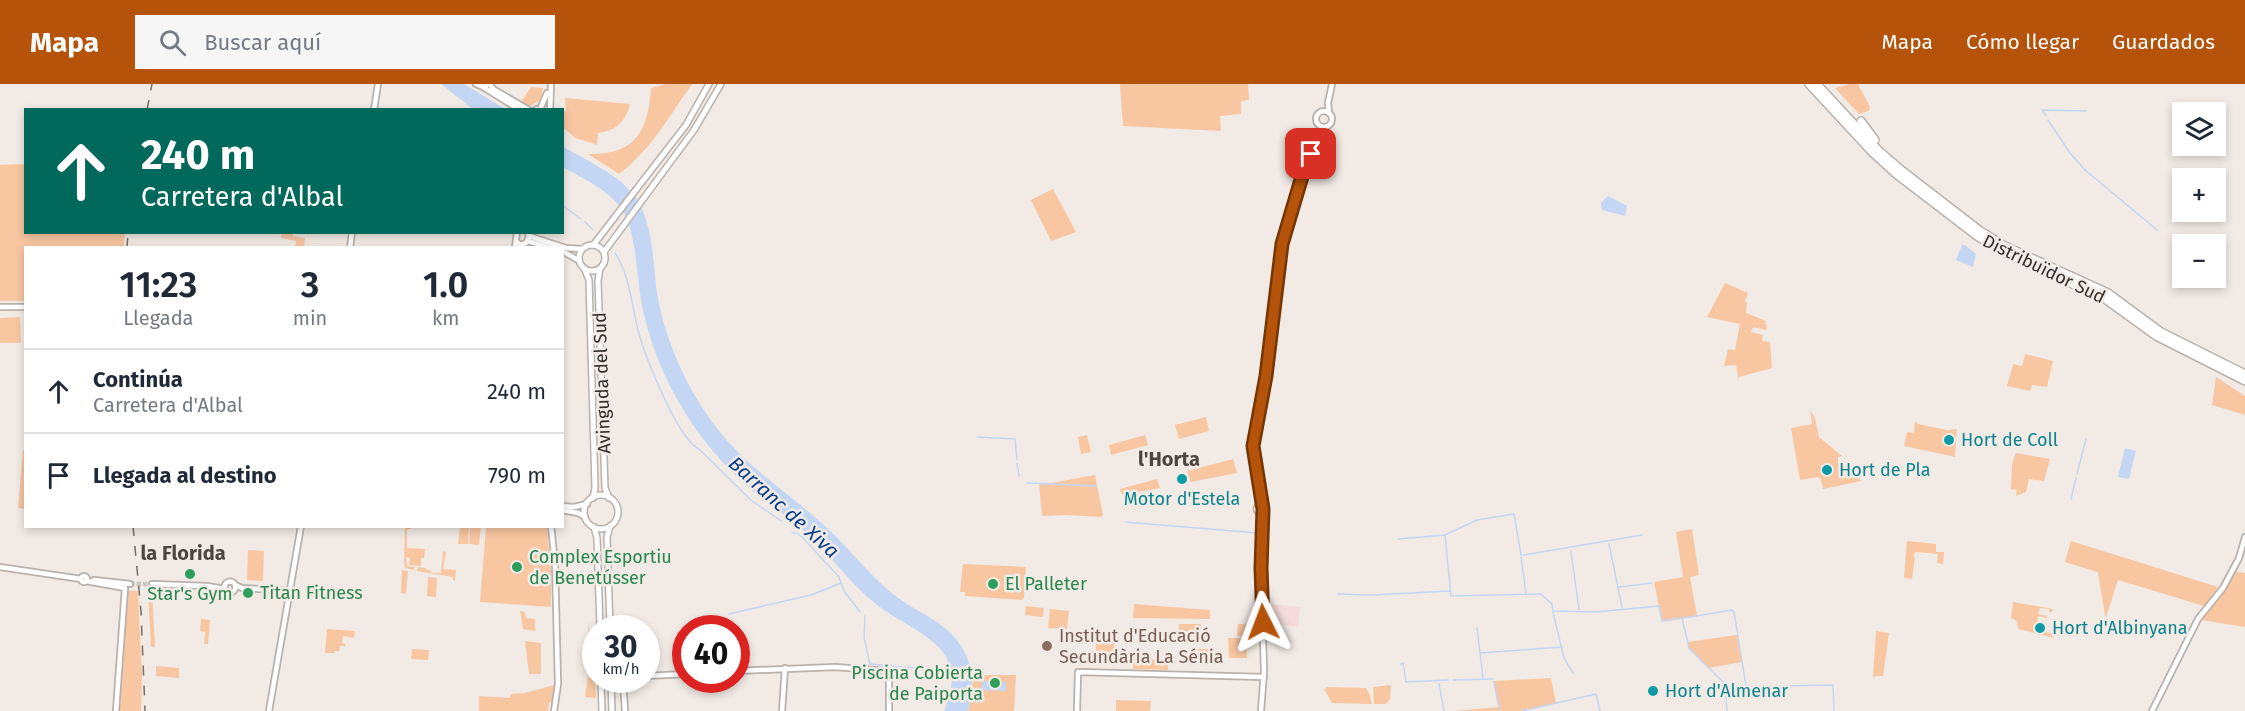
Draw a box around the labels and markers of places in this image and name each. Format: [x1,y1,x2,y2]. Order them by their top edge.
pin [1285,128,1336,179]
place label: Hort de Coll [1961,429,2058,451]
marker: Hort de Coll [1942,433,1956,447]
place label: Hort de Pla [1839,459,1931,481]
marker: Hort de Pla [1820,463,1834,477]
marker: Motor d'Estela [1175,472,1189,486]
place label: Motor d'Estela [1124,488,1240,510]
place label: Complex Esportiu de Benetússer [529,546,672,589]
marker: Complex Esportiu de Benetússer [510,560,524,574]
marker: Star's Gym [183,567,197,581]
place label: El Palleter [1005,573,1087,595]
marker: El Palleter [986,577,1000,591]
place label: Titan Fitness [260,582,363,604]
place label: Star's Gym [147,583,233,605]
marker: Titan Fitness [241,586,255,600]
place label: Hort d'Albinyana [2052,617,2188,639]
marker: Hort d'Albinyana [2033,621,2047,635]
place label: Institut d'Educació Secundària La Sénia [1059,625,1224,668]
marker: Institut d'Educació Secundària La Sénia [1040,639,1054,653]
place label: Piscina Cobierta de Paiporta [851,662,983,705]
marker: Piscina Cobierta de Paiporta [988,676,1002,690]
place label: Hort d'Almenar [1665,680,1788,702]
marker: Hort d'Almenar [1646,684,1660,698]

